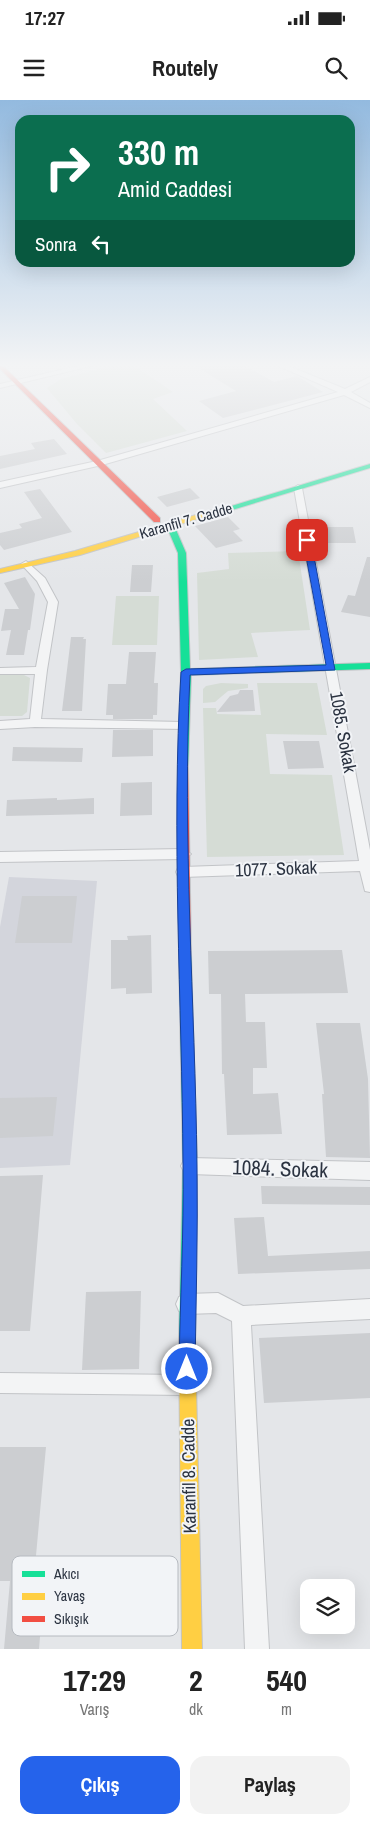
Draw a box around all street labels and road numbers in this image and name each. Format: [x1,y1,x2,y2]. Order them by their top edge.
street label: Karanfil 7. Cadde [137,497,235,544]
street label: 1085. Sokak [324,689,363,775]
street label: 1077. Sokak [235,855,318,882]
street label: 1084. Sokak [232,1152,329,1185]
street label: Karanfil 8. Cadde [175,1418,202,1534]

